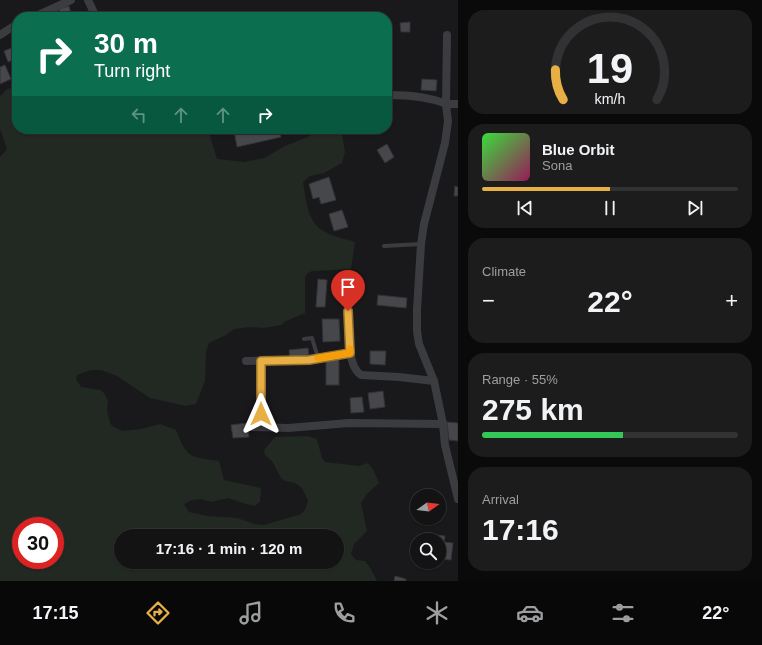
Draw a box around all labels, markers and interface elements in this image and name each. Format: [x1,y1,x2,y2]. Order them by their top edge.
icon: right [28,28,80,80]
text: 30 m [94,28,158,59]
text: 19 [587,45,633,92]
text: Turn right [94,61,170,81]
text: km/h [595,91,626,107]
icon: left [128,104,150,126]
icon: ahead [170,104,192,126]
icon: ahead [212,104,234,126]
icon: right [254,104,276,126]
text: Blue Orbit [542,141,615,158]
text: Sona [542,158,572,173]
icon: previous [514,197,536,219]
icon: pause [599,197,621,219]
icon: next [684,197,706,219]
text: Climate [482,264,526,279]
pin [331,270,365,311]
icon: arrive [337,276,359,298]
text: 22° [587,285,633,318]
text: − [482,288,495,313]
text: + [725,288,738,313]
text: Range · 55% [482,372,558,387]
position arrow [240,393,282,435]
text: 275 km [482,393,584,426]
north arrow [410,489,446,525]
map controls [410,489,446,569]
text: Arrival [482,492,519,507]
text: 17:16 [482,513,559,546]
speed limit sign: 30 [12,517,64,569]
button: search [410,533,446,569]
text: 17:16 · 1 min · 120 m [156,540,302,557]
icon: directions [144,599,172,627]
icon: music [237,599,265,627]
icon: phone [330,599,358,627]
icon: climate [423,599,451,627]
icon: car [516,599,544,627]
icon: filters [609,599,637,627]
text: 17:15 [33,603,79,623]
text: 22° [702,603,729,623]

